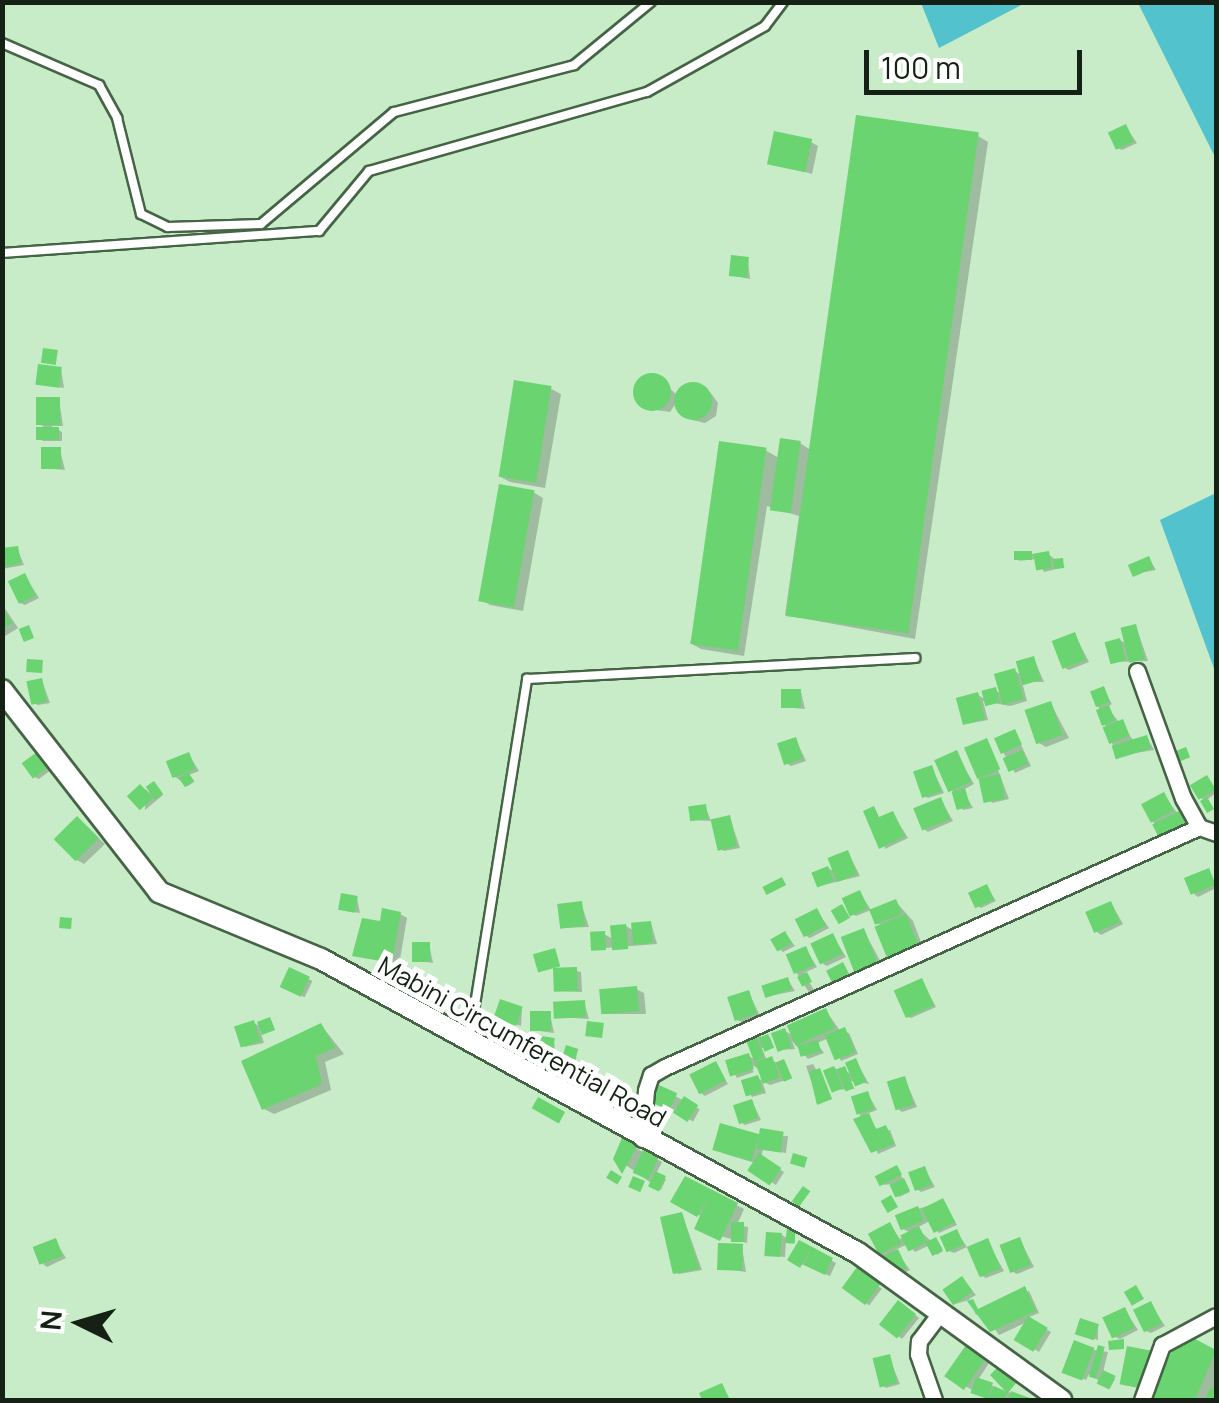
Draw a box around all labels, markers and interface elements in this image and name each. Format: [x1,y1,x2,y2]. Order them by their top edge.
scale bar [869,30,1086,92]
text: 100 m [881,47,961,88]
street label: Mabini Circumferential Road [373,950,671,1134]
north arrow [30,1273,130,1373]
text: N [30,1309,70,1332]

